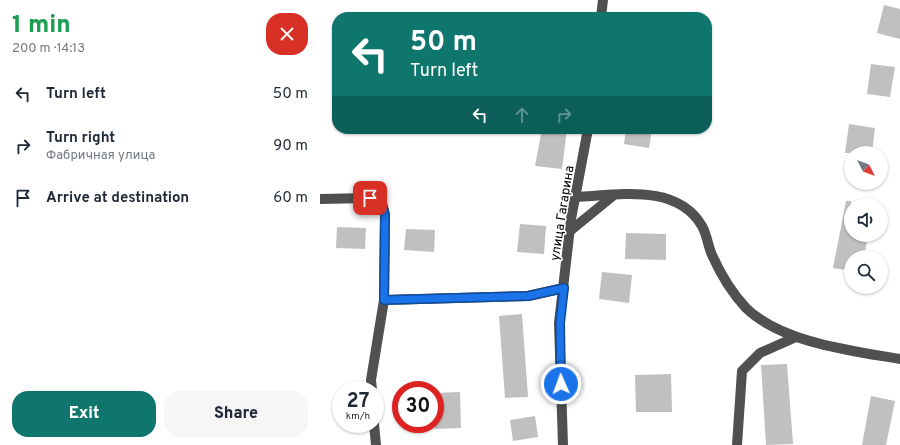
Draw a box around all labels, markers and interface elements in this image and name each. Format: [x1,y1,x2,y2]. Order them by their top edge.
text: 1 min [12,11,71,41]
button: close [266,13,308,55]
text: 50 m [410,25,477,61]
icon: left [344,28,396,80]
text: 200 m · 14:13 [12,41,85,57]
text: Turn left [410,60,478,83]
icon: left [12,83,34,105]
text: Turn left [46,85,106,104]
text: 50 m [273,85,308,104]
icon: left [469,104,491,126]
icon: ahead [511,104,533,126]
icon: right [553,104,575,126]
text: Turn right [46,129,115,148]
icon: right [12,135,34,157]
text: 90 m [273,137,308,156]
north arrow [844,146,888,190]
map controls [844,146,888,294]
text: Фабричная улица [46,148,155,164]
street label: улица Гагарина [548,165,578,262]
pin [353,181,387,215]
icon: arrive [12,187,34,209]
icon: arrive [359,187,381,209]
text: Arrive at destination [46,189,189,208]
text: 60 m [273,189,308,208]
button: sound [844,198,888,242]
button: search [844,250,888,294]
position arrow [540,363,582,405]
speed limit sign: 30 [392,381,444,433]
text: 27 [347,389,369,415]
button: Exit [12,391,156,437]
button: Share [164,391,308,437]
text: km/h [346,410,370,423]

